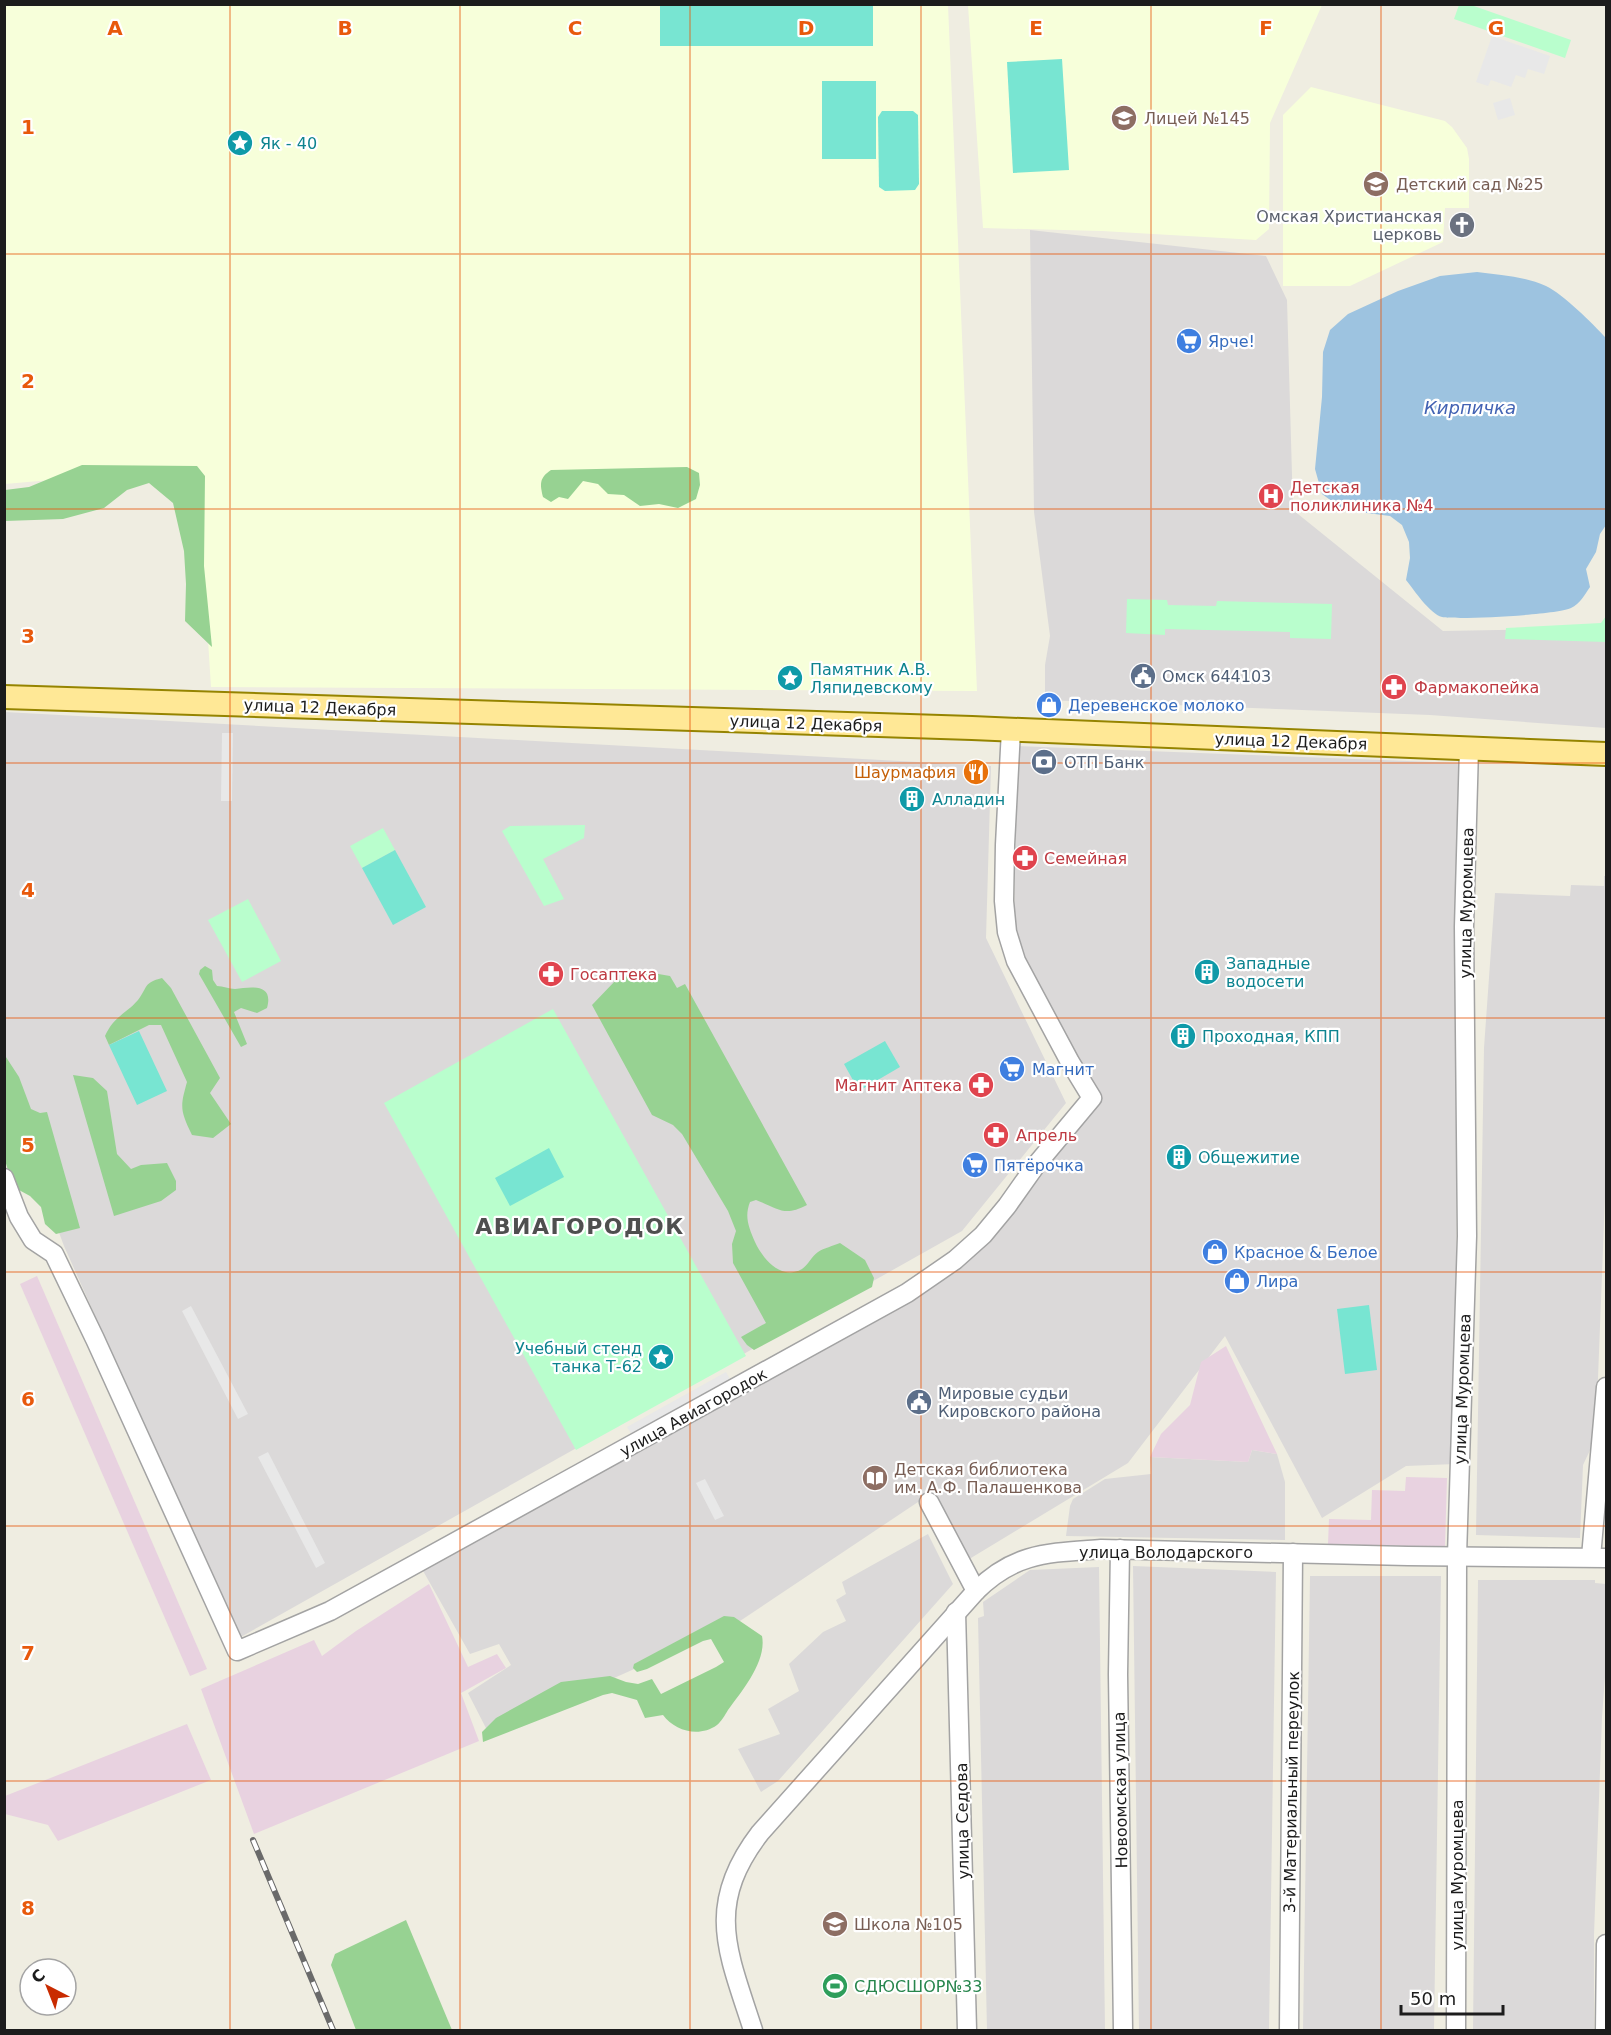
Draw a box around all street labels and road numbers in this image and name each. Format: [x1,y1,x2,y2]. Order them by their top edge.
street label: улица 12 Декабря [243,695,397,720]
street label: улица 12 Декабря [729,711,883,736]
street label: улица 12 Декабря [1214,729,1368,754]
street label: улица Муромцева [1456,827,1477,979]
street label: улица Муромцева [1450,1313,1475,1465]
street label: улица Авиагородок [616,1364,770,1461]
street label: улица Володарского [1079,1543,1253,1562]
street label: 3-й Материальный переулок [1280,1670,1303,1913]
street label: Новоомская улица [1110,1712,1131,1868]
street label: улица Седова [952,1762,973,1880]
street label: улица Муромцева [1448,1799,1467,1951]

